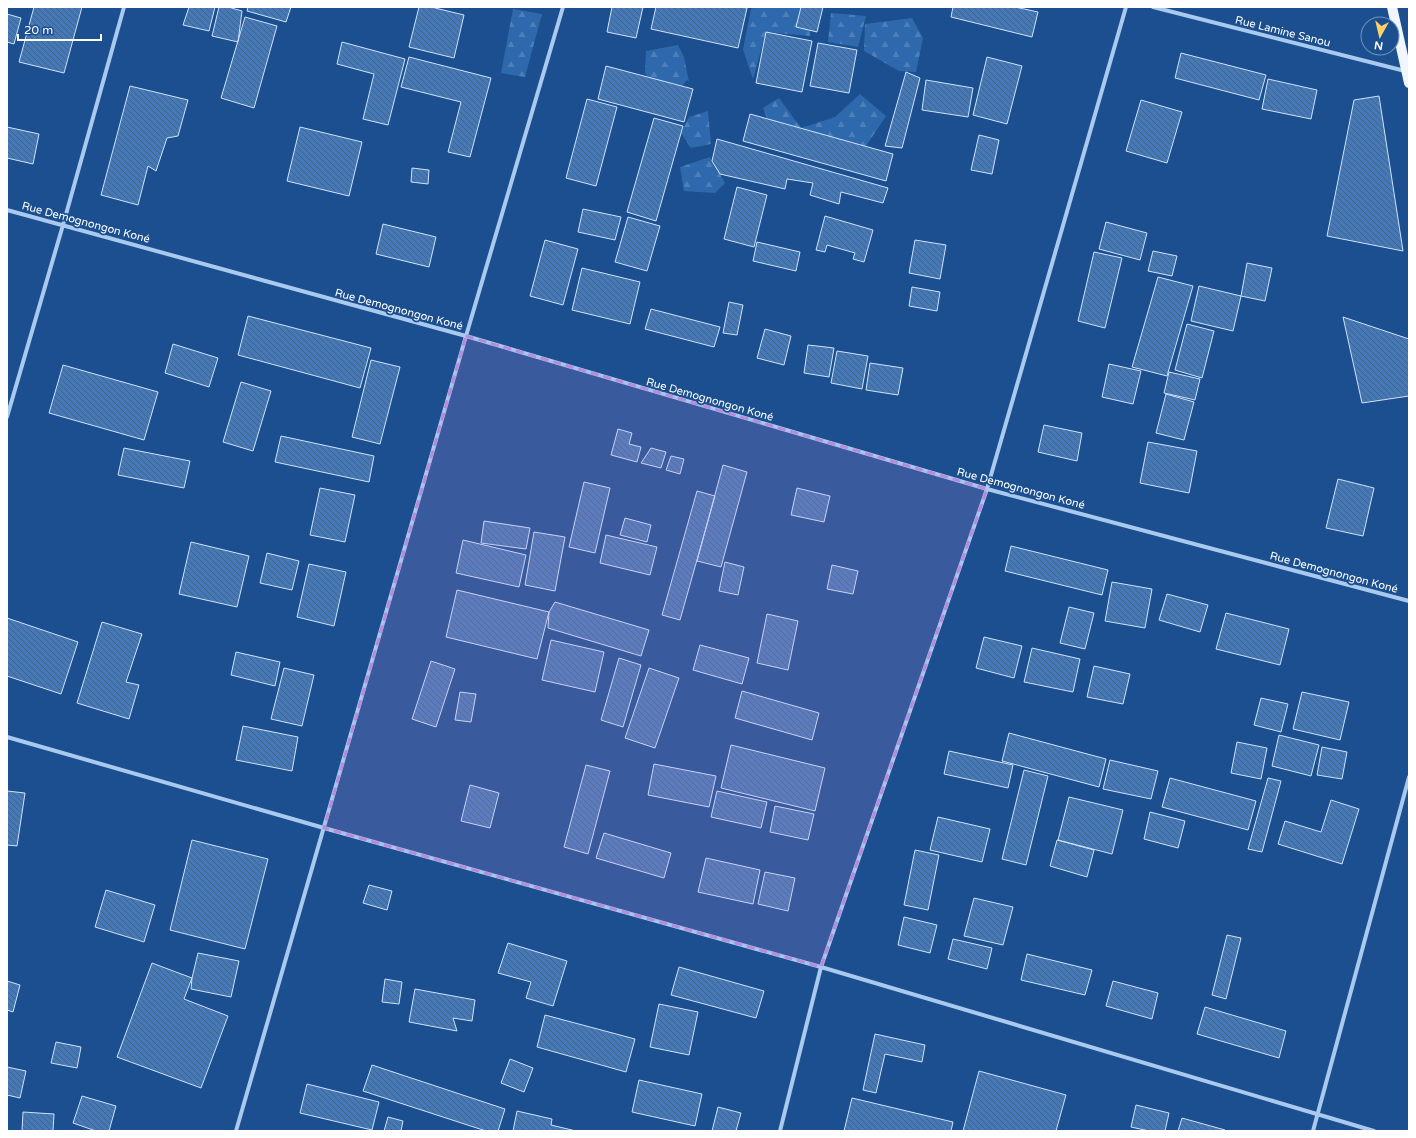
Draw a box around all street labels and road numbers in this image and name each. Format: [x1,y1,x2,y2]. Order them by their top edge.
street label: Rue Lamine Sanou [1234,13,1332,50]
street label: Rue Demognongon Koné [20,199,151,246]
street label: Rue Demognongon Koné [333,286,464,333]
street label: Rue Demognongon Koné [645,375,775,424]
street label: Rue Demognongon Koné [955,465,1086,512]
street label: Rue Demognongon Koné [1268,549,1399,596]

